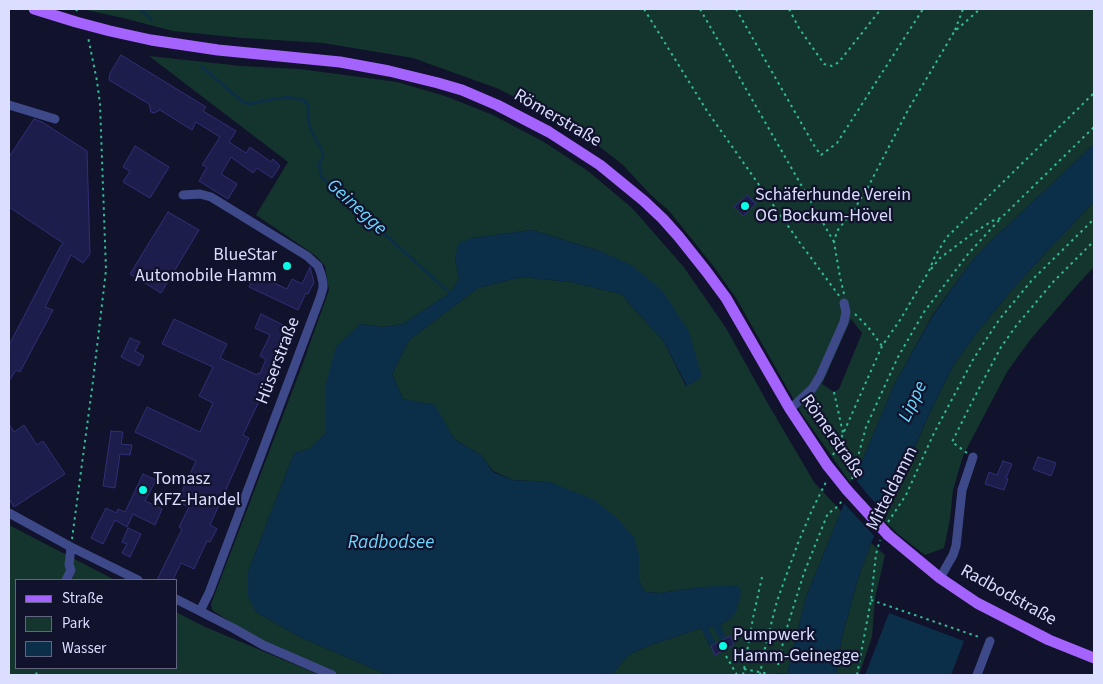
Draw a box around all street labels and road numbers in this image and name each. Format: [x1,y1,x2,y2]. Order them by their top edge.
street label: Römerstraße [509,85,605,153]
street label: Hüserstraße [252,314,306,408]
street label: Römerstraße [795,391,869,483]
street label: Mitteldamm [863,443,923,535]
street label: Radbodstraße [956,561,1060,631]

